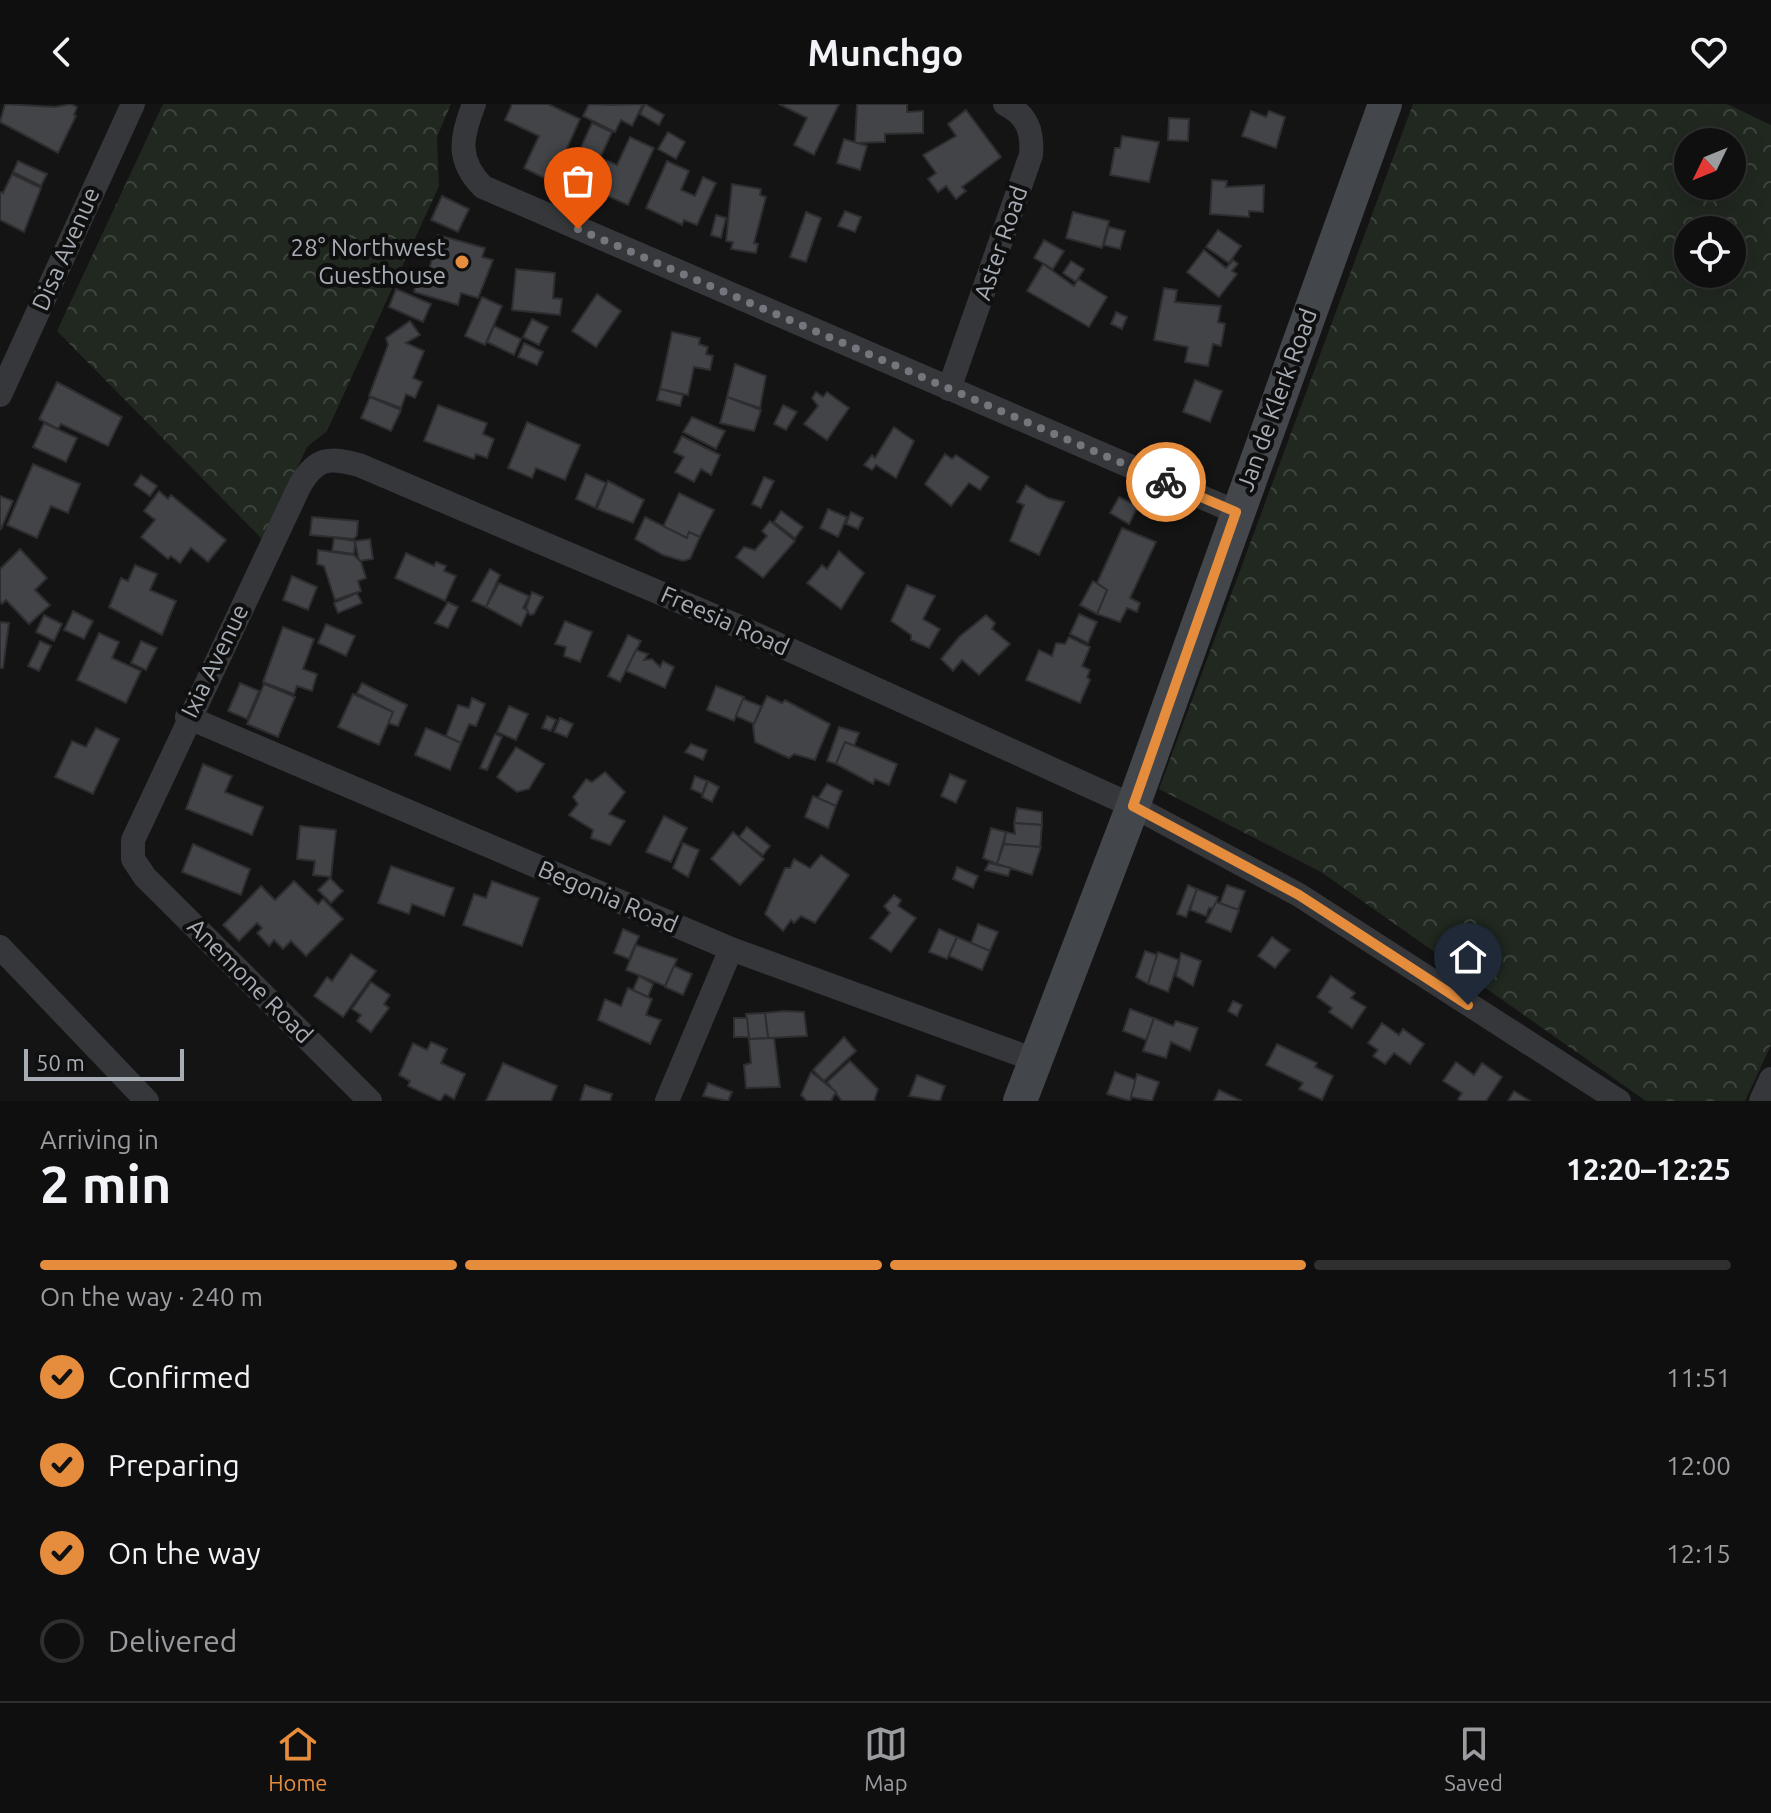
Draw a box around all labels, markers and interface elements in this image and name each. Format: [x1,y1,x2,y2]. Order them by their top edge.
icon: back [40,30,84,74]
icon: heart [1687,30,1731,74]
text: Munchgo [808,32,963,73]
north arrow [1674,128,1746,200]
map controls [1674,128,1746,288]
pin [544,147,612,229]
icon: bag [556,159,600,203]
street label: Aster Road [968,182,1033,303]
street label: Disa Avenue [26,183,105,315]
button: locate [1674,216,1746,288]
place label: 28° Northwest Guesthouse [291,234,447,289]
marker: 28° Northwest Guesthouse [453,253,471,271]
street label: Jan de Klerk Road [1231,305,1322,495]
courier [1126,442,1206,522]
icon: bike [1144,460,1188,504]
street label: Freesia Road [657,580,793,661]
street label: Ixia Avenue [176,600,254,722]
street label: Begonia Road [534,855,682,938]
street label: Anemone Road [182,913,318,1049]
pin [1434,923,1502,1005]
icon: home [1446,935,1490,979]
scale bar [24,1045,184,1081]
text: 50 m [36,1050,85,1075]
text: Arriving in [40,1125,159,1154]
text: 12:20–12:25 [1566,1152,1731,1186]
text: 2 min [40,1155,171,1213]
text: On the way · 240 m [40,1282,263,1311]
icon: check [40,1355,84,1399]
text: Confirmed [108,1360,251,1394]
text: 11:51 [1666,1363,1731,1392]
icon: check [40,1443,84,1487]
text: Preparing [108,1448,240,1482]
text: 12:00 [1666,1451,1731,1480]
icon: check [40,1531,84,1575]
text: On the way [108,1536,261,1570]
text: 12:15 [1666,1539,1731,1568]
text: Delivered [108,1624,237,1658]
tab: Home [268,1722,328,1795]
tab: Map [864,1722,908,1795]
tab: Saved [1444,1722,1503,1795]

